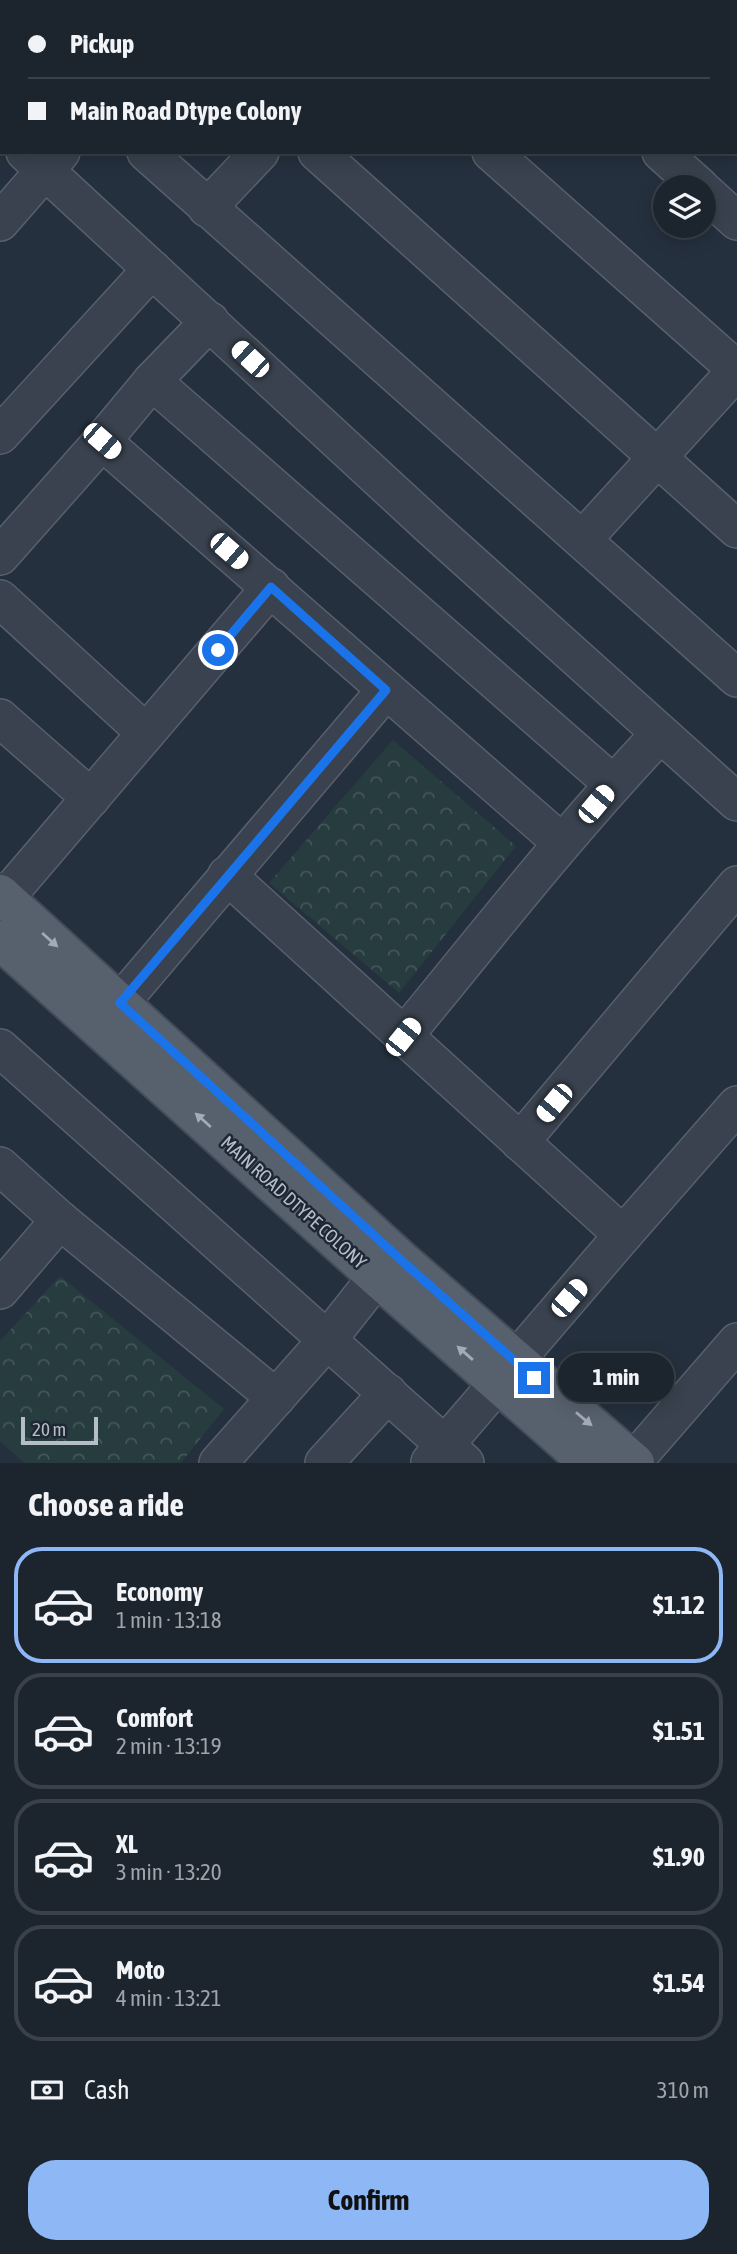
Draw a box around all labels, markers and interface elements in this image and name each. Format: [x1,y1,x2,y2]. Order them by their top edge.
text: Pickup [70,29,134,59]
text: Main Road Dtype Colony [70,96,301,126]
map controls [653,175,716,238]
button: layers [653,175,716,238]
car [228,337,273,381]
car [80,419,125,463]
car [207,529,252,573]
route start [202,634,234,666]
car [575,781,618,827]
one-way arrow [42,931,59,947]
car [382,1014,425,1060]
car [533,1080,576,1126]
one-way arrow [195,1113,212,1129]
street label: MAIN ROAD DTYPE COLONY [217,1131,372,1273]
car [548,1275,591,1321]
one-way arrow [456,1346,473,1361]
callout: 1 min [558,1354,674,1402]
route end [518,1362,550,1394]
text: 1 min [593,1364,639,1390]
one-way arrow [575,1412,593,1427]
scale bar [21,1414,98,1446]
text: 20 m [32,1418,66,1440]
text: Choose a ride [28,1486,184,1523]
icon: car [32,1574,95,1637]
text: Economy [116,1577,203,1607]
text: $1.12 [653,1590,705,1620]
text: 1 min · 13:18 [116,1607,222,1633]
icon: car [32,1700,95,1763]
text: Comfort [116,1703,193,1733]
text: $1.51 [653,1716,705,1746]
text: 2 min · 13:19 [116,1733,222,1759]
icon: car [32,1826,95,1889]
text: XL [116,1829,138,1859]
text: $1.90 [653,1842,705,1872]
text: 3 min · 13:20 [116,1859,222,1885]
icon: car [32,1952,95,2015]
text: Moto [116,1955,165,1985]
text: $1.54 [653,1968,705,1998]
text: 4 min · 13:21 [116,1985,222,2011]
icon: cash [28,2071,66,2109]
text: Cash [84,2075,130,2105]
text: 310 m [657,2077,709,2103]
button: Confirm [28,2160,709,2240]

